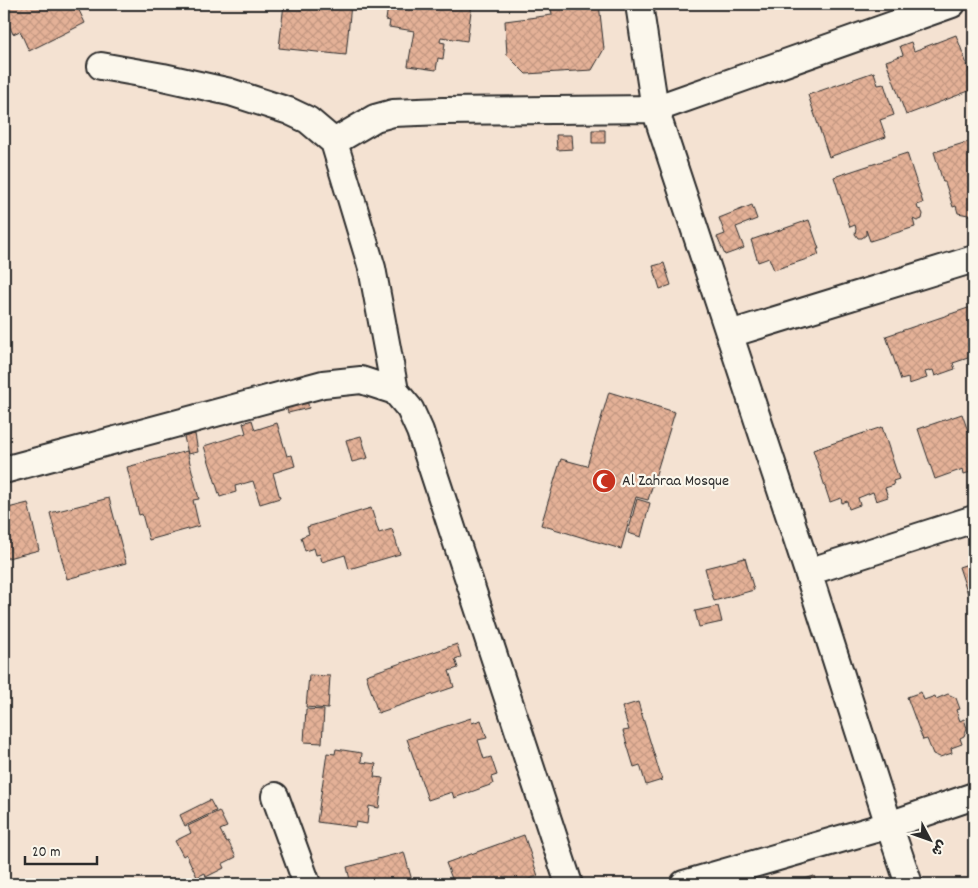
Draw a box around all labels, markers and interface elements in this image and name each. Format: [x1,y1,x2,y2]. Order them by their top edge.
mosque icon: Al Zahraa Mosque [591,468,617,494]
place label: Al Zahraa Mosque [622,470,729,493]
north arrow [906,816,956,866]
scale bar [25,833,98,865]
text: ش [926,835,951,860]
text: 20 m [32,842,60,864]

